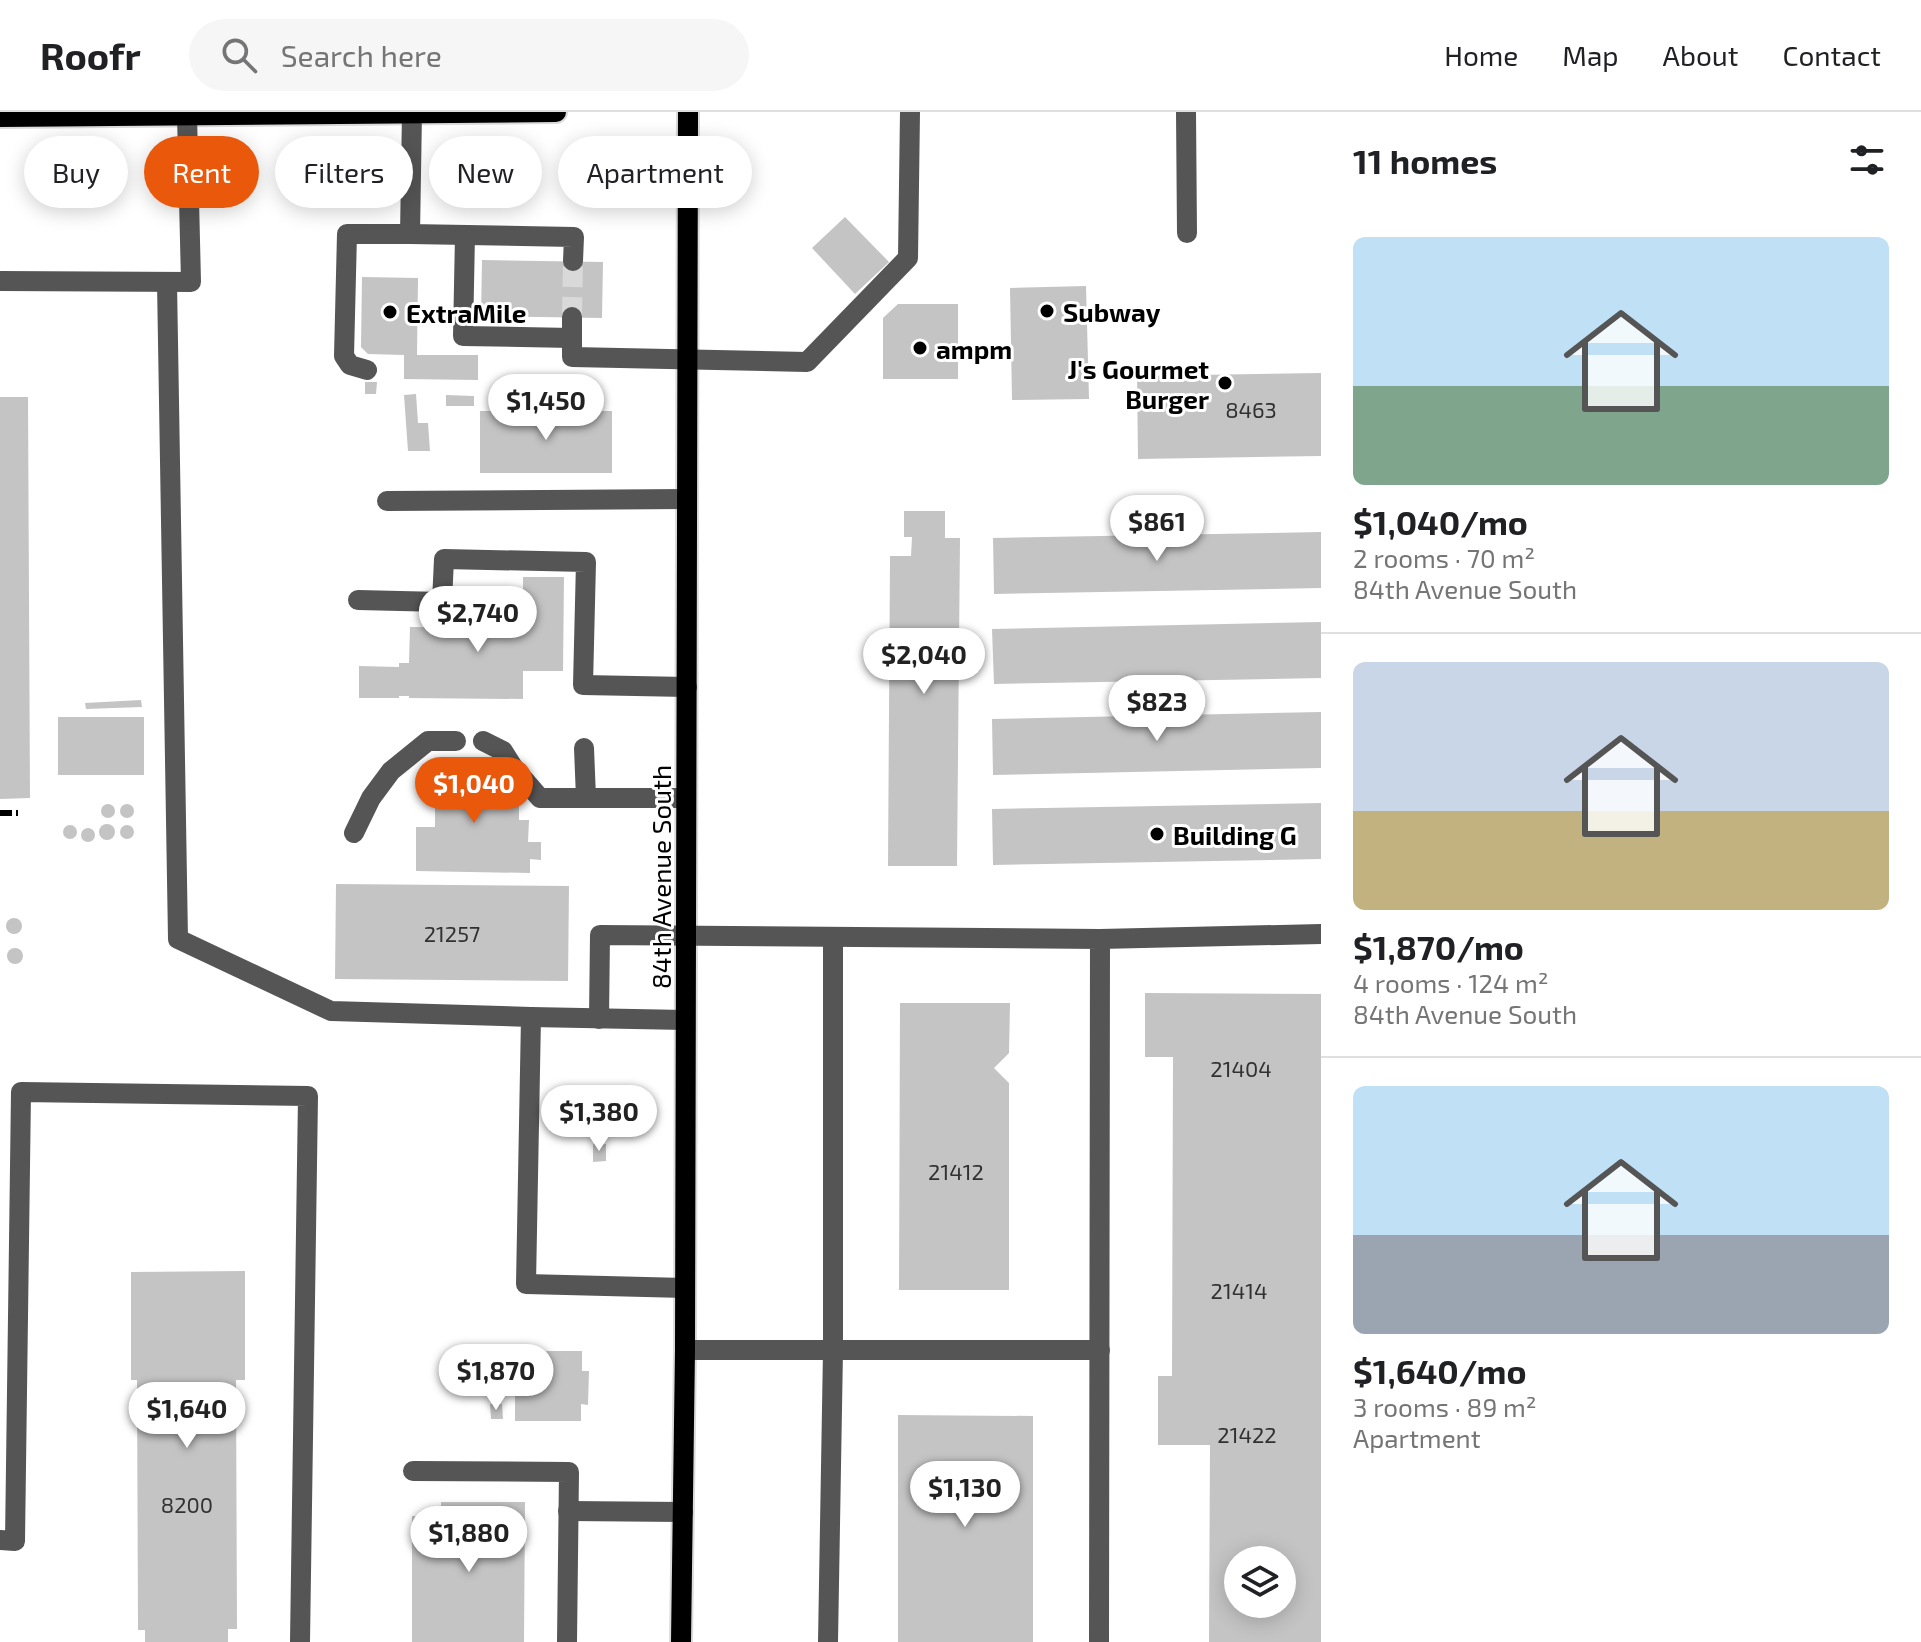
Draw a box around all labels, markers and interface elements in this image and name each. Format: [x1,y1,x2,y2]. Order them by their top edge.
search box [189,19,749,91]
text: Roofr [40,32,141,78]
icon: search [217,33,261,77]
text: Search here [281,37,442,73]
text: Home [1444,38,1518,72]
text: Map [1562,38,1619,72]
text: About [1663,38,1738,72]
text: Contact [1782,38,1881,72]
chip: Buy [24,136,128,208]
chip: Rent [144,136,259,208]
chip: Filters [275,136,413,208]
chip: New [429,136,542,208]
chip: Apartment [558,136,752,208]
icon: filters [1845,138,1889,182]
text: 11 homes [1353,140,1497,181]
icon: home [1549,289,1693,433]
place label: Subway [1063,296,1161,328]
place label: ExtraMile [406,297,526,328]
marker: Subway [1038,302,1056,320]
marker: ExtraMile [381,303,399,321]
place label: ampm [936,333,1012,364]
marker: ampm [911,339,929,357]
place label: J's Gourmet Burger [1067,353,1209,414]
pin: $1,450 [481,374,611,442]
marker: J's Gourmet Burger [1216,374,1234,392]
text: $1,450 [506,384,586,415]
house number: 8463 [1225,396,1277,422]
pin: $861 [1110,495,1204,563]
text: $1,040/mo [1353,501,1528,542]
text: $861 [1128,505,1186,536]
text: 2 rooms · 70 m² [1353,542,1535,573]
text: 84th Avenue South [1353,573,1577,604]
pin: $2,740 [413,586,543,654]
text: $2,740 [437,596,519,627]
pin: $2,040 [859,628,989,696]
text: $2,040 [881,638,967,669]
pin: $823 [1110,675,1204,743]
text: $823 [1126,685,1188,716]
icon: home [1549,714,1693,858]
pin: $1,040 [409,757,539,825]
street label: 84th Avenue South [645,765,676,989]
text: $1,040 [433,767,515,798]
place label: Building G [1173,819,1297,850]
marker: Building G [1148,825,1166,843]
house number: 21257 [424,920,480,946]
text: $1,870/mo [1353,926,1524,967]
text: 4 rooms · 124 m² [1353,967,1548,998]
text: 84th Avenue South [1353,998,1577,1029]
house number: 21404 [1210,1055,1272,1081]
pin: $1,380 [534,1085,664,1153]
text: $1,380 [559,1095,639,1126]
icon: home [1549,1138,1693,1282]
house number: 21412 [928,1158,984,1184]
house number: 21414 [1211,1277,1267,1303]
pin: $1,870 [431,1344,561,1412]
text: $1,640/mo [1353,1350,1527,1391]
text: $1,870 [457,1354,535,1385]
pin: $1,640 [122,1382,252,1450]
text: 3 rooms · 89 m² [1353,1391,1537,1422]
text: $1,640 [147,1392,227,1423]
house number: 21422 [1217,1421,1277,1447]
text: Apartment [1353,1422,1481,1453]
pin: $1,130 [900,1461,1030,1529]
text: $1,130 [928,1471,1002,1502]
house number: 8200 [161,1491,213,1517]
pin: $1,880 [404,1506,534,1574]
text: $1,880 [428,1516,510,1547]
map controls [1224,1546,1296,1618]
button: layers [1224,1546,1296,1618]

